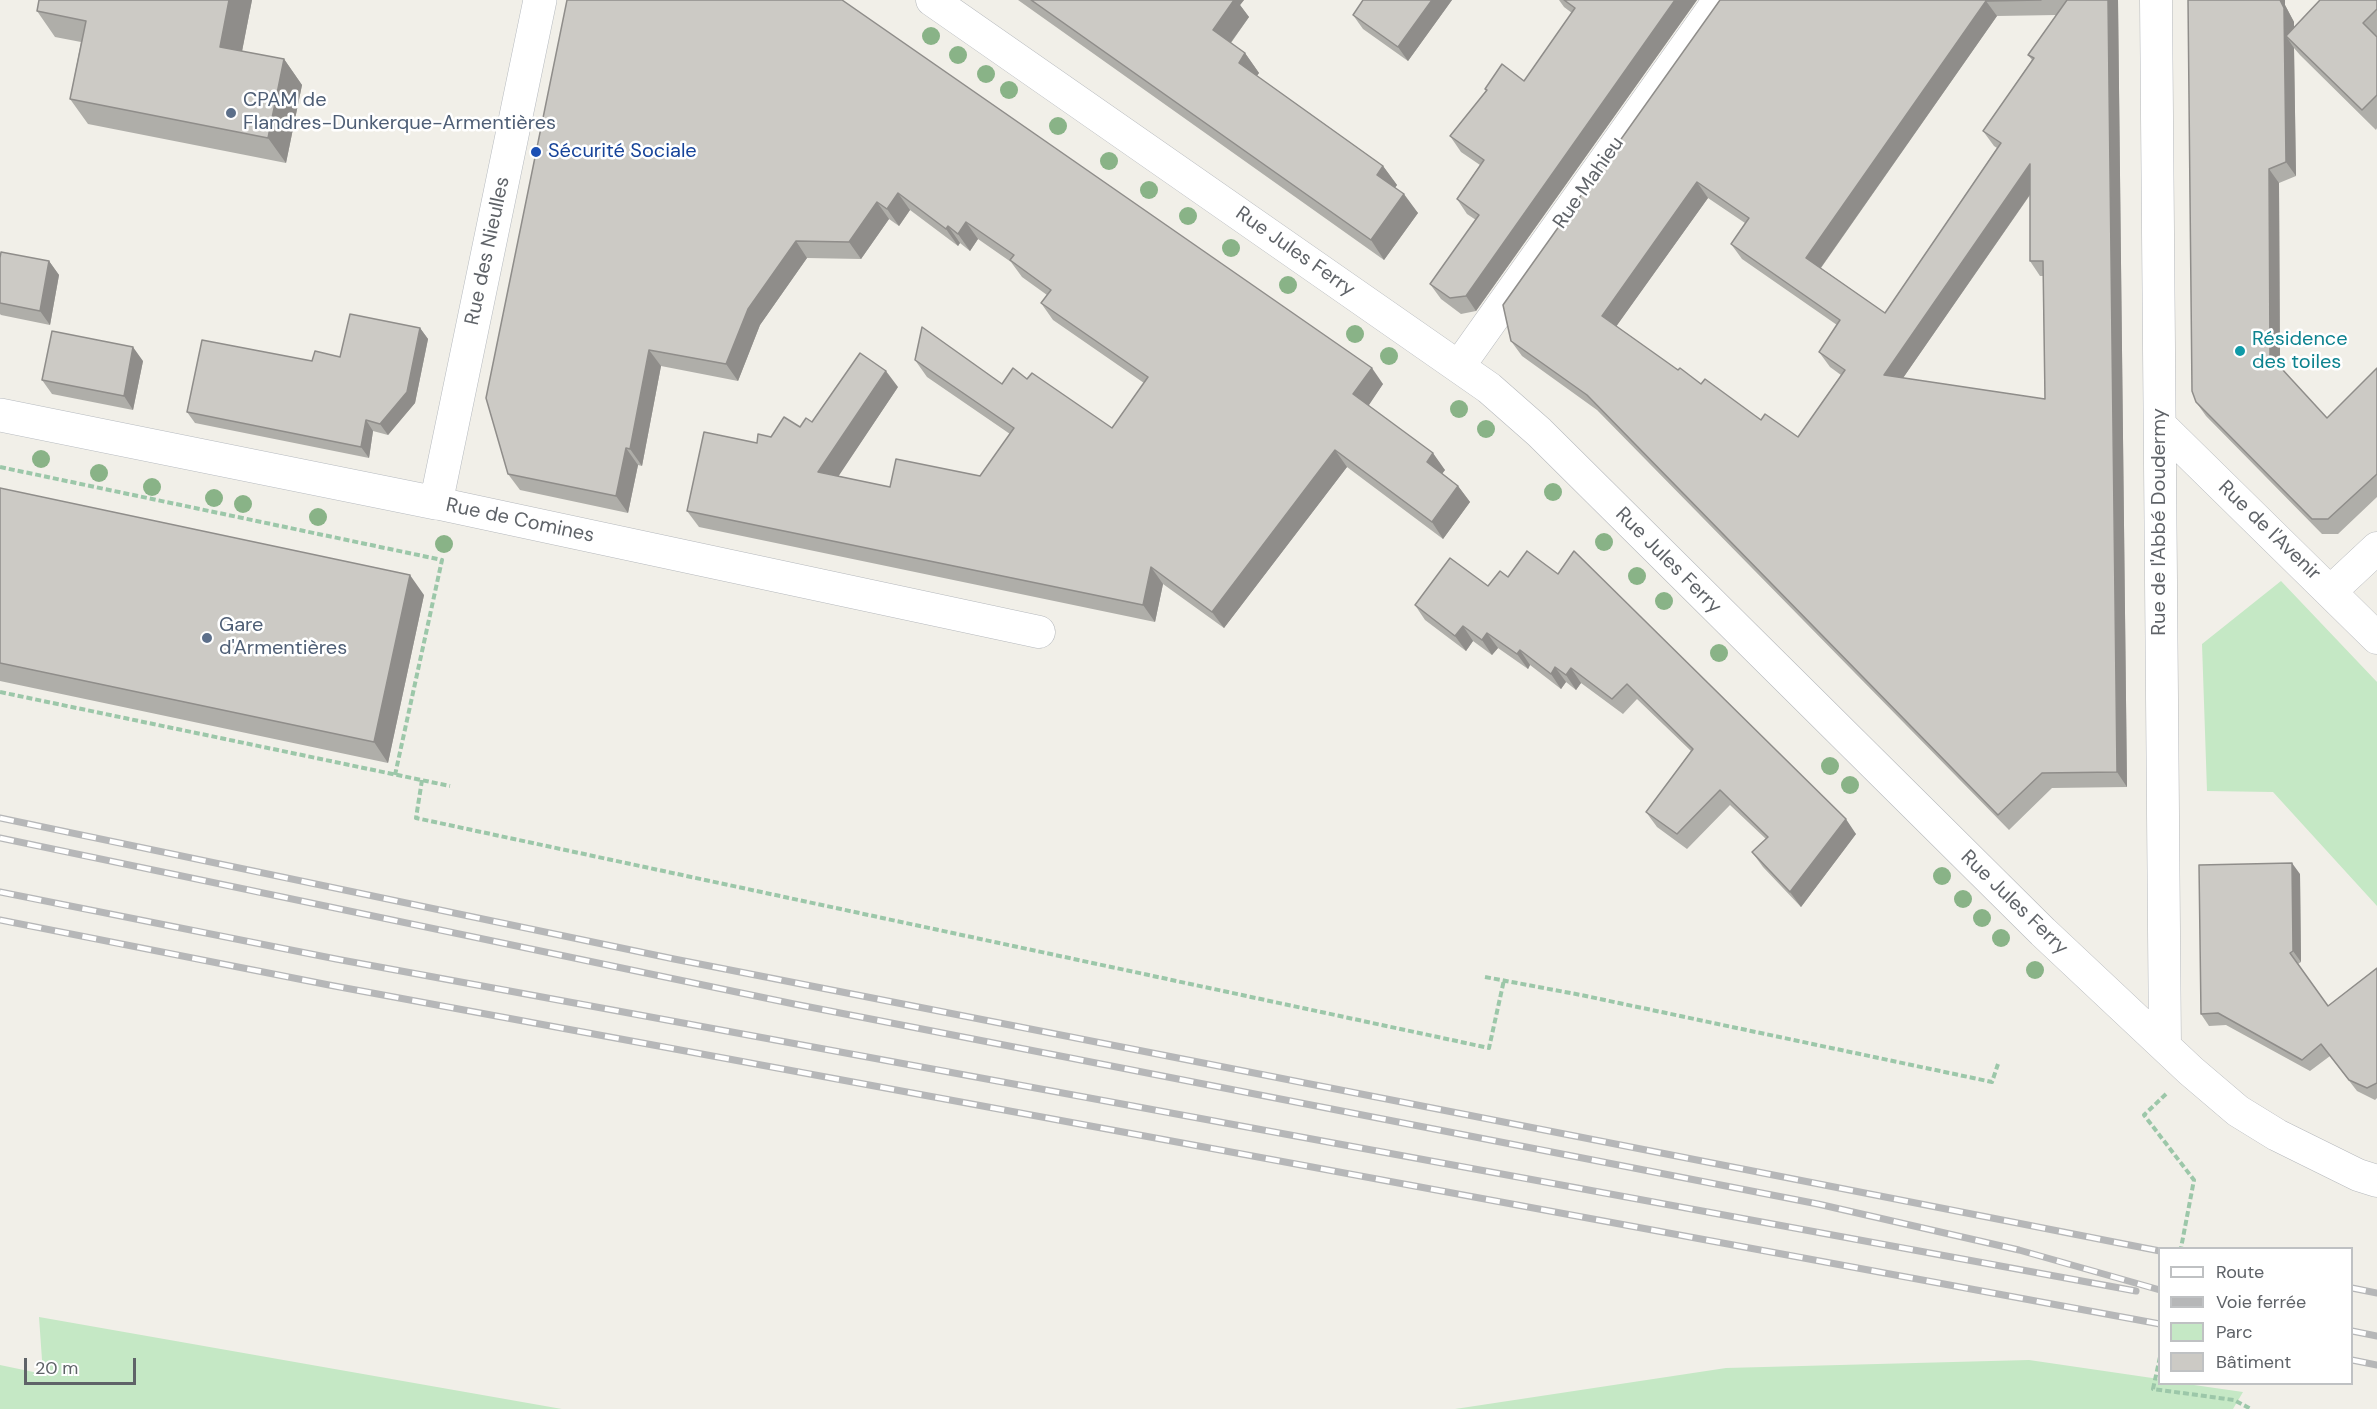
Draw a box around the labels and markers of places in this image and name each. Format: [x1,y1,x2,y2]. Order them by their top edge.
place label: CPAM de Flandres-Dunkerque-Armentières [243,89,556,136]
marker: CPAM de Flandres-Dunkerque-Armentières [224,106,238,120]
place label: Sécurité Sociale [548,140,697,164]
marker: Sécurité Sociale [529,145,543,159]
place label: Résidence des toiles [2252,328,2348,375]
marker: Résidence des toiles [2233,344,2247,358]
place label: Gare d'Armentières [219,614,347,661]
marker: Gare d'Armentières [200,631,214,645]

